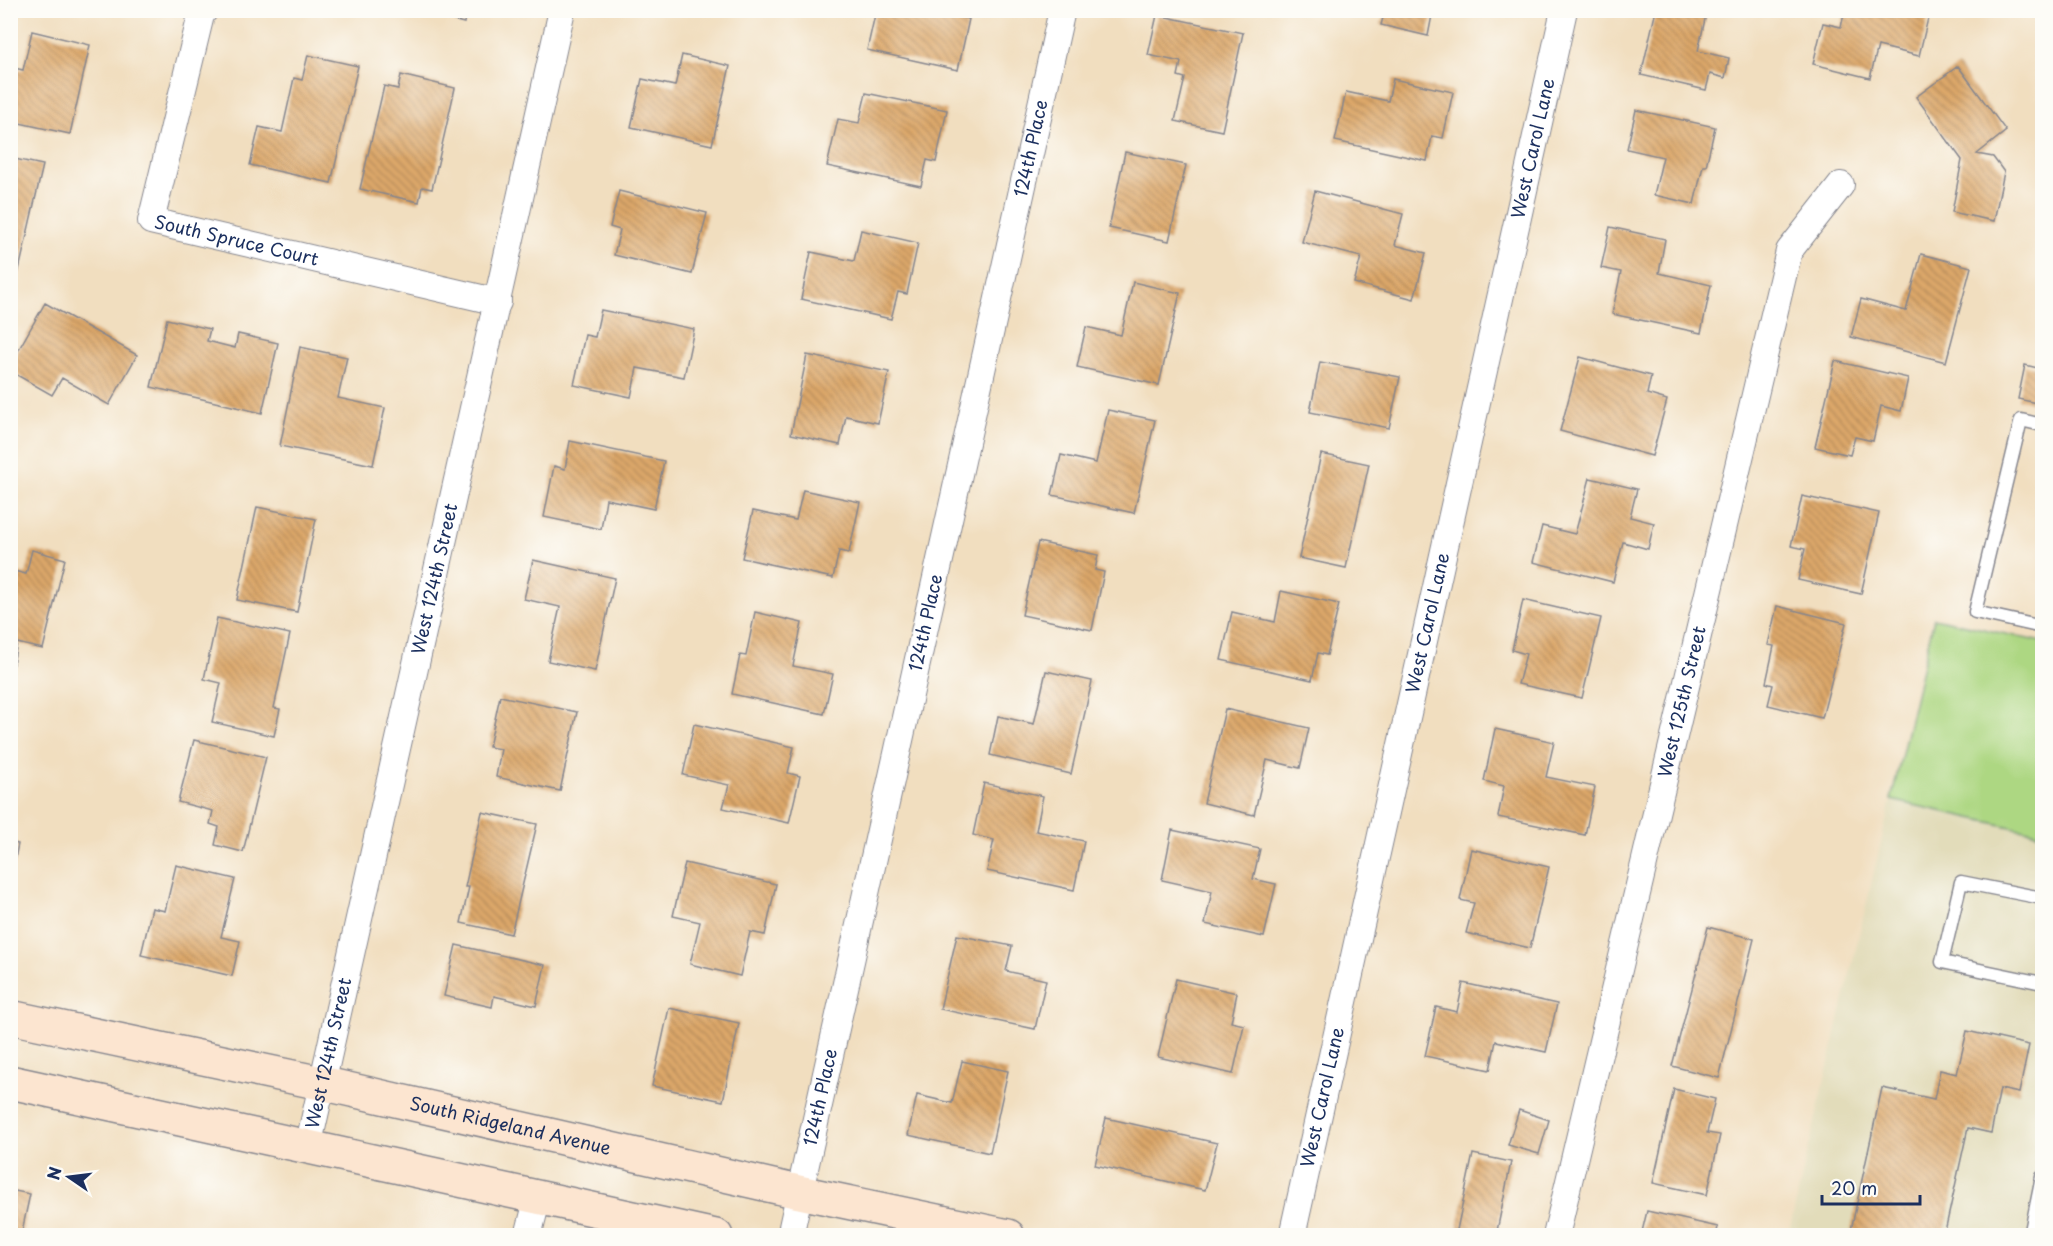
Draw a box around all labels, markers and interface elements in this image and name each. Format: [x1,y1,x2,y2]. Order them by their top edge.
street label: West Carol Lane [1503,75,1561,221]
street label: 124th Place [1006,97,1054,199]
street label: South Spruce Court [152,207,321,272]
street label: West 124th Street [403,500,463,657]
street label: West Carol Lane [1398,550,1455,695]
street label: 124th Place [901,571,948,674]
street label: West 125th Street [1650,623,1712,780]
street label: West 124th Street [297,975,357,1131]
street label: West Carol Lane [1293,1024,1350,1170]
street label: 124th Place [795,1046,843,1148]
street label: South Ridgeland Avenue [407,1089,614,1161]
north arrow [39,1147,99,1207]
text: N [40,1164,67,1182]
scale bar [1822,1168,1920,1206]
text: 20 m [1831,1174,1877,1201]

